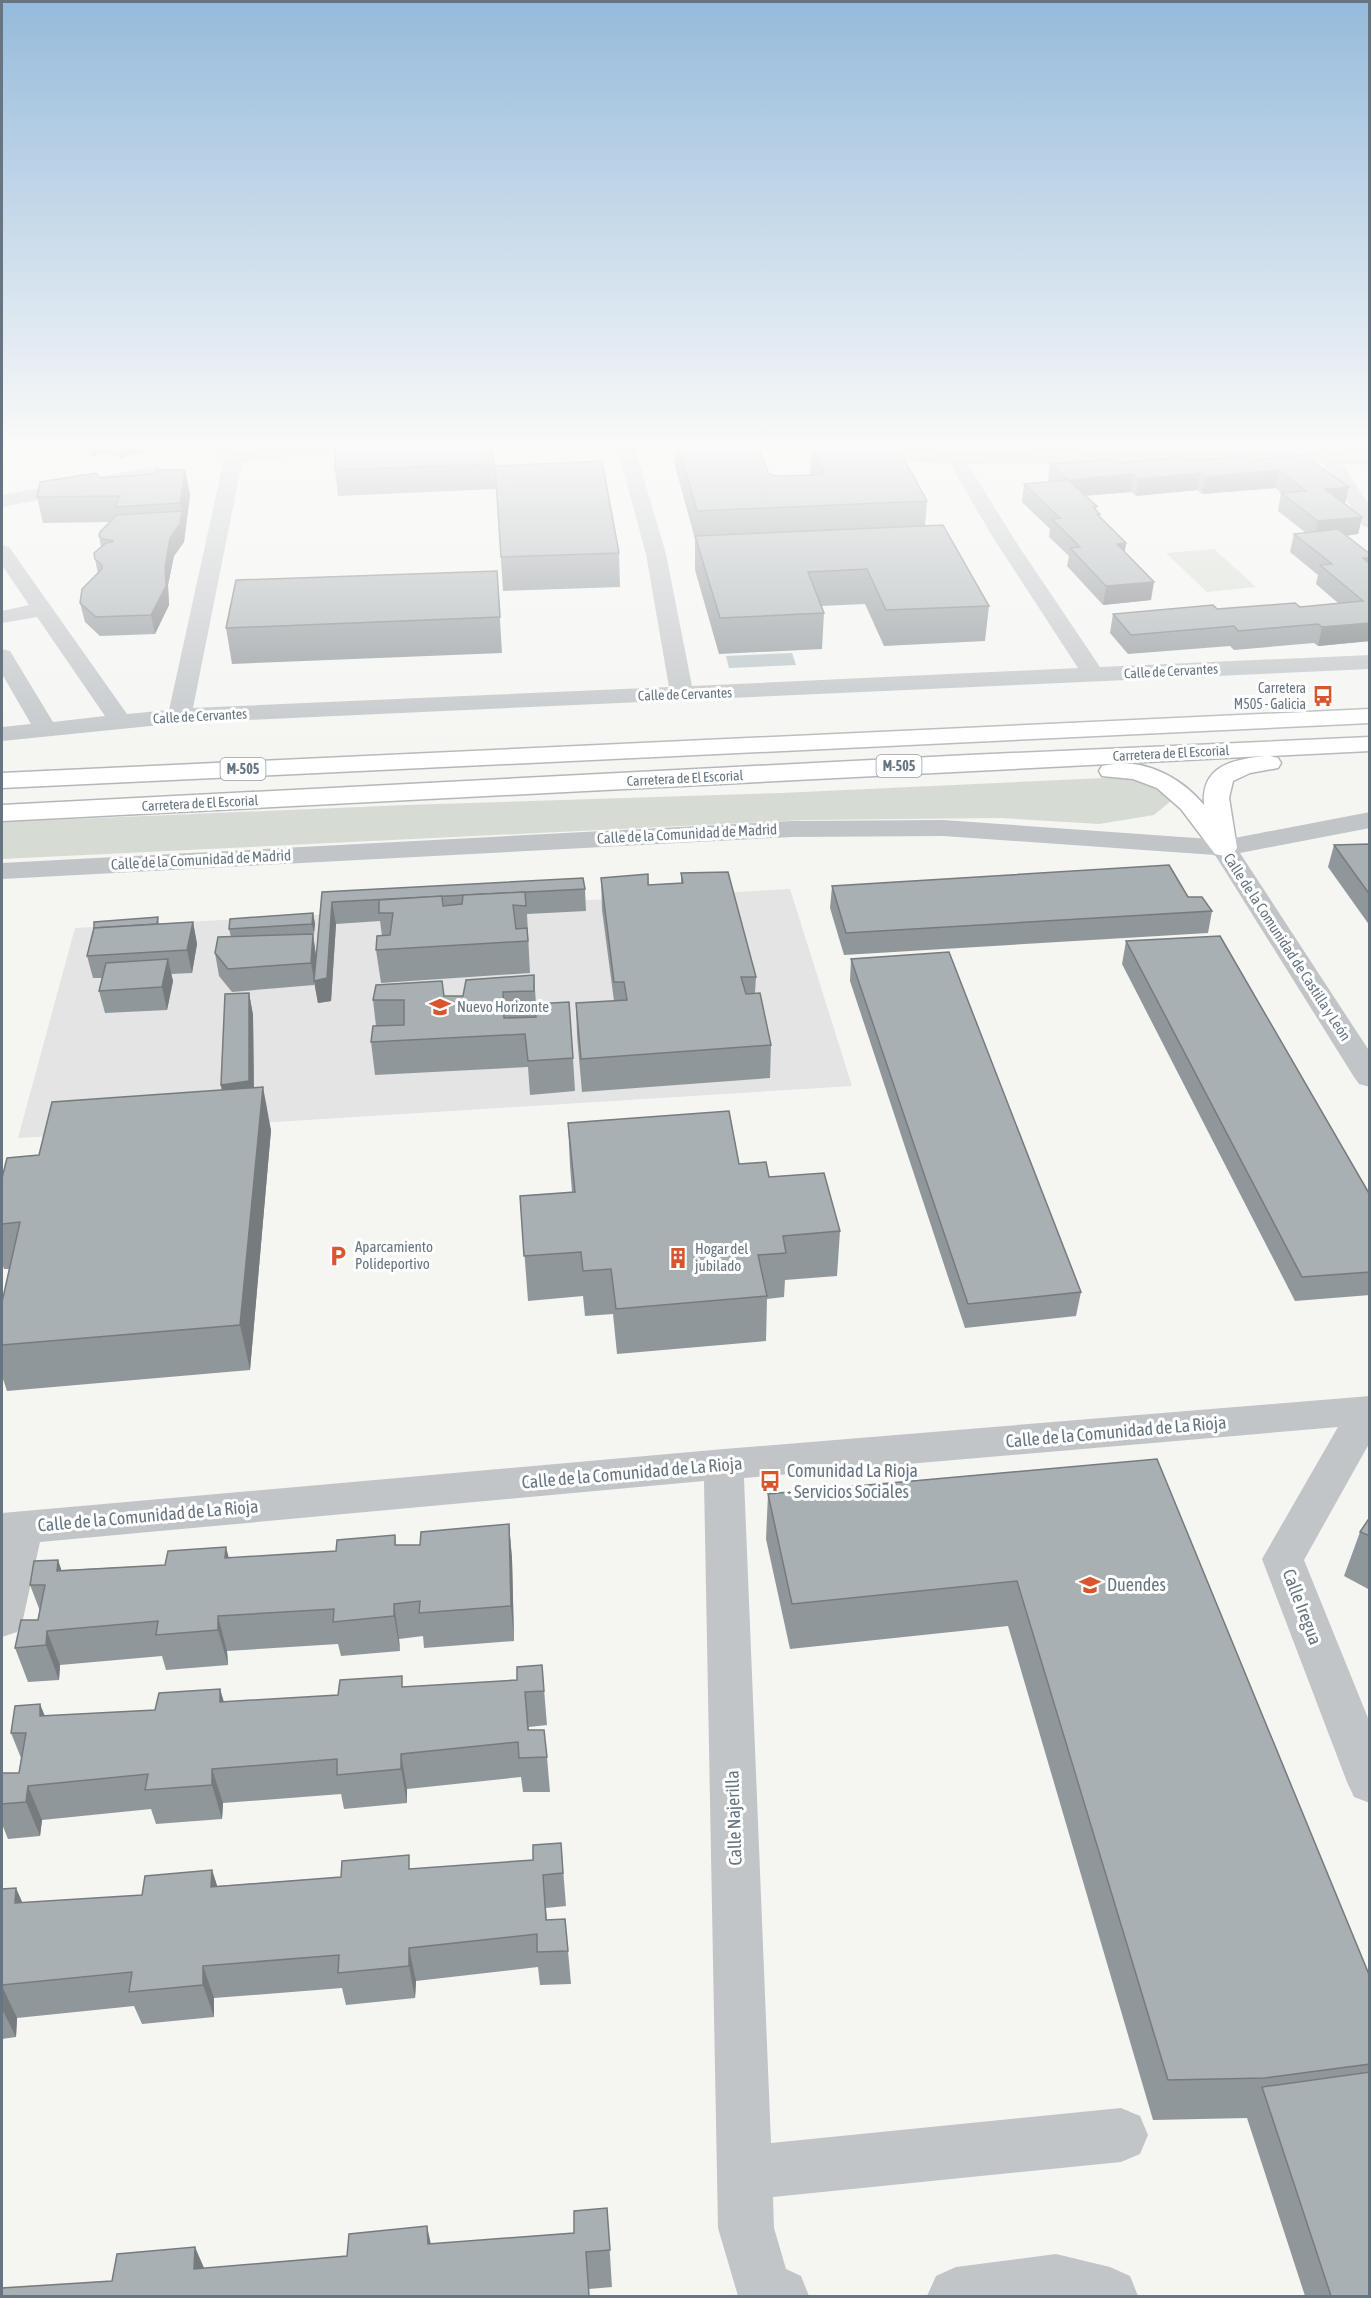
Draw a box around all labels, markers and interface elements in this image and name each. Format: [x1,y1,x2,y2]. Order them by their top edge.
street label: Calle de Cervantes [1124,661,1218,681]
place label: Carretera M505 - Galicia [1234,680,1306,712]
street label: Calle de Cervantes [638,684,732,704]
bus stop icon: Carretera M505 - Galicia [1311,684,1335,708]
street label: Calle de Cervantes [153,706,247,726]
street label: Carretera de El Escorial [1112,742,1230,764]
road number: M-505 [876,755,922,777]
road number: M-505 [220,758,266,780]
street label: Carretera de El Escorial [626,767,744,789]
street label: Carretera de El Escorial [141,792,259,814]
street label: Calle de la Comunidad de Madrid [597,820,777,847]
street label: Calle de la Comunidad de Madrid [111,846,291,873]
street label: Calle de la Comunidad de Castilla y León [1220,850,1354,1044]
school or university icon: Nuevo Horizonte [428,995,452,1019]
place label: Nuevo Horizonte [457,998,549,1015]
place label: Aparcamiento Polideportivo [355,1238,433,1272]
place label: Hogar del jubilado [694,1240,748,1274]
parking icon: Aparcamiento Polideportivo [326,1244,350,1268]
building icon: Hogar del jubilado [666,1246,690,1270]
street label: Calle de la Comunidad de La Rioja [1005,1411,1227,1452]
street label: Calle de la Comunidad de La Rioja [521,1452,743,1493]
place label: Comunidad La Rioja - Servicios Sociales [787,1460,918,1502]
bus stop icon: Comunidad La Rioja - Servicios Sociales [758,1469,782,1493]
street label: Calle de la Comunidad de La Rioja [37,1495,259,1536]
street label: Calle Iregua [1278,1566,1326,1648]
school or university icon: Duendes [1078,1573,1102,1597]
place label: Duendes [1107,1574,1166,1595]
street label: Calle Najerilla [721,1770,746,1866]

